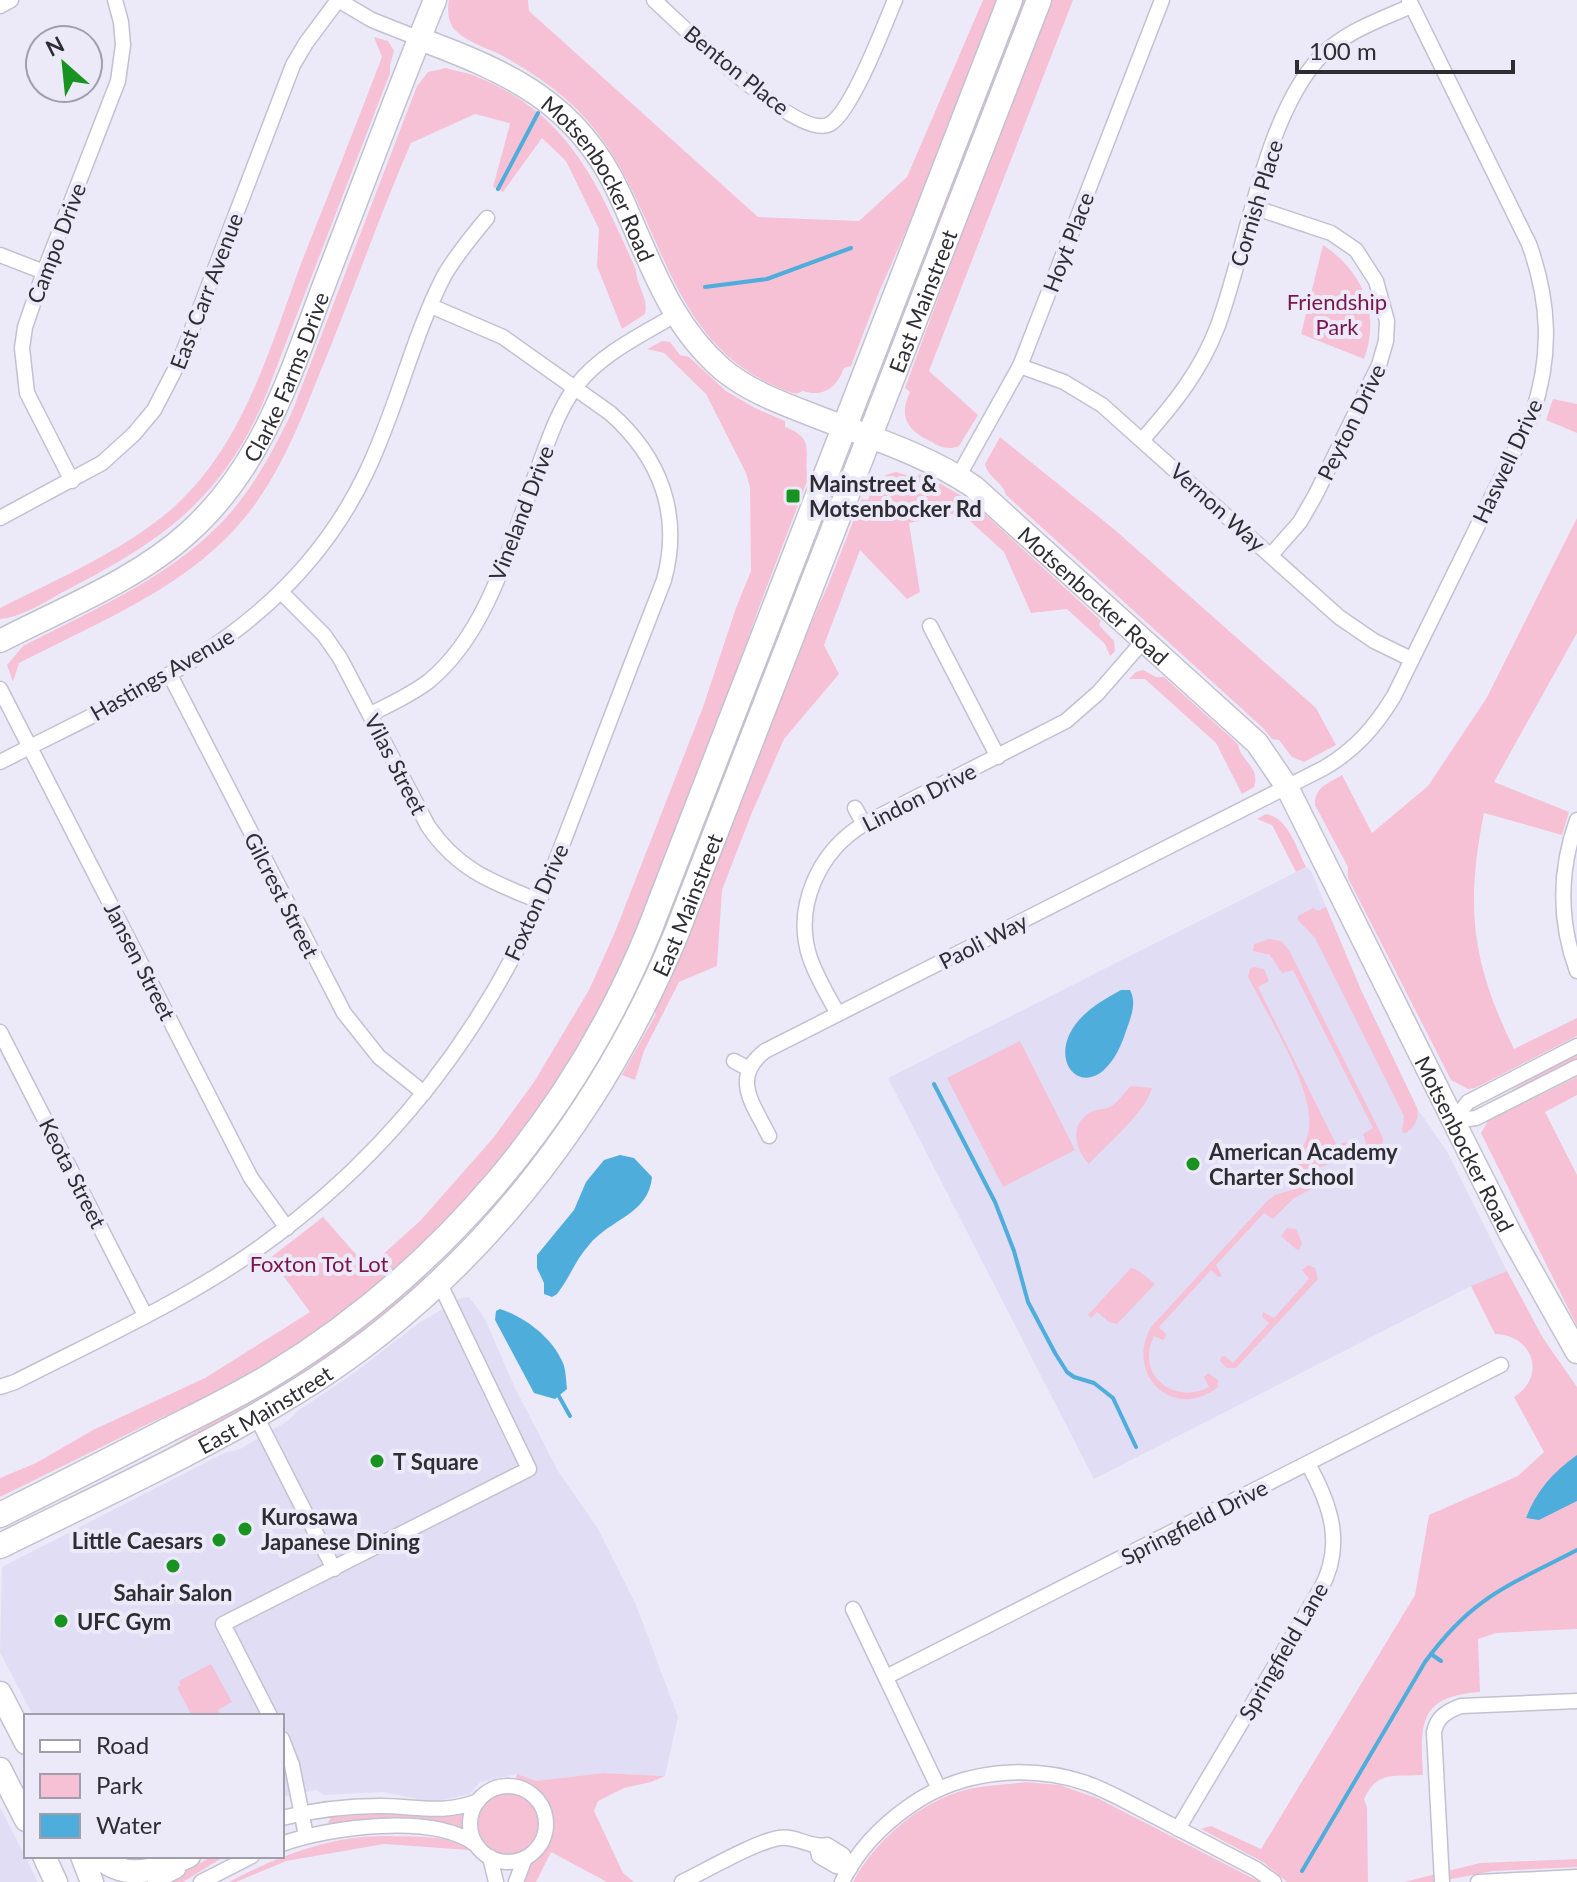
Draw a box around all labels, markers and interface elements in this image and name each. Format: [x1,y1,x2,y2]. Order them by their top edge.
street label: Benton Place [679,19,795,121]
north arrow [24,24,104,104]
scale bar [1297,24,1513,74]
text: N [41,30,68,62]
text: 100 m [1309,36,1377,65]
street label: Motsenbocker Road [536,89,661,265]
street label: Cornish Place [1224,136,1288,270]
street label: Campo Drive [21,179,91,307]
street label: Hoyt Place [1037,188,1099,296]
street label: East Carr Avenue [164,209,248,373]
street label: East Mainstreet [882,225,962,376]
street label: Clarke Farms Drive [237,288,334,467]
park label: Friendship Park [1287,288,1387,340]
street label: Peyton Drive [1311,359,1391,485]
street label: Haswell Drive [1466,395,1548,527]
street label: Vineland Drive [483,441,559,585]
street label: Vernon Way [1165,457,1272,557]
place label: Mainstreet & Motsenbocker Rd [809,470,982,522]
marker: Mainstreet & Motsenbocker Rd [784,487,802,505]
street label: Motsenbocker Road [1013,520,1174,670]
street label: Hastings Avenue [85,622,239,726]
street label: Vilas Street [359,709,433,819]
street label: Lindon Drive [858,757,980,837]
street label: Gilcrest Street [239,828,325,962]
street label: East Mainstreet [646,829,728,980]
street label: Foxton Drive [498,839,574,965]
street label: Jansen Street [99,897,181,1025]
street label: Paoli Way [934,907,1032,975]
street label: Motsenbocker Road [1410,1051,1520,1236]
street label: Keota Street [34,1113,112,1233]
place label: American Academy Charter School [1208,1138,1398,1190]
marker: American Academy Charter School [1184,1155,1202,1173]
park label: Foxton Tot Lot [250,1250,388,1277]
street label: East Mainstreet [193,1359,337,1459]
place label: T Square [393,1448,479,1475]
marker: T Square [368,1452,386,1470]
street label: Springfield Drive [1116,1473,1272,1571]
place label: Kurosawa Japanese Dining [261,1503,420,1555]
marker: Kurosawa Japanese Dining [236,1520,254,1538]
place label: Little Caesars [72,1527,203,1554]
marker: Little Caesars [210,1531,228,1549]
marker: Sahair Salon [164,1557,182,1575]
street label: Springfield Lane [1233,1577,1333,1725]
place label: Sahair Salon [114,1579,232,1606]
place label: UFC Gym [77,1608,171,1635]
marker: UFC Gym [52,1612,70,1630]
legend [24,1714,284,1858]
text: Road [96,1730,149,1759]
text: Park [96,1770,144,1799]
text: Water [96,1810,161,1839]

